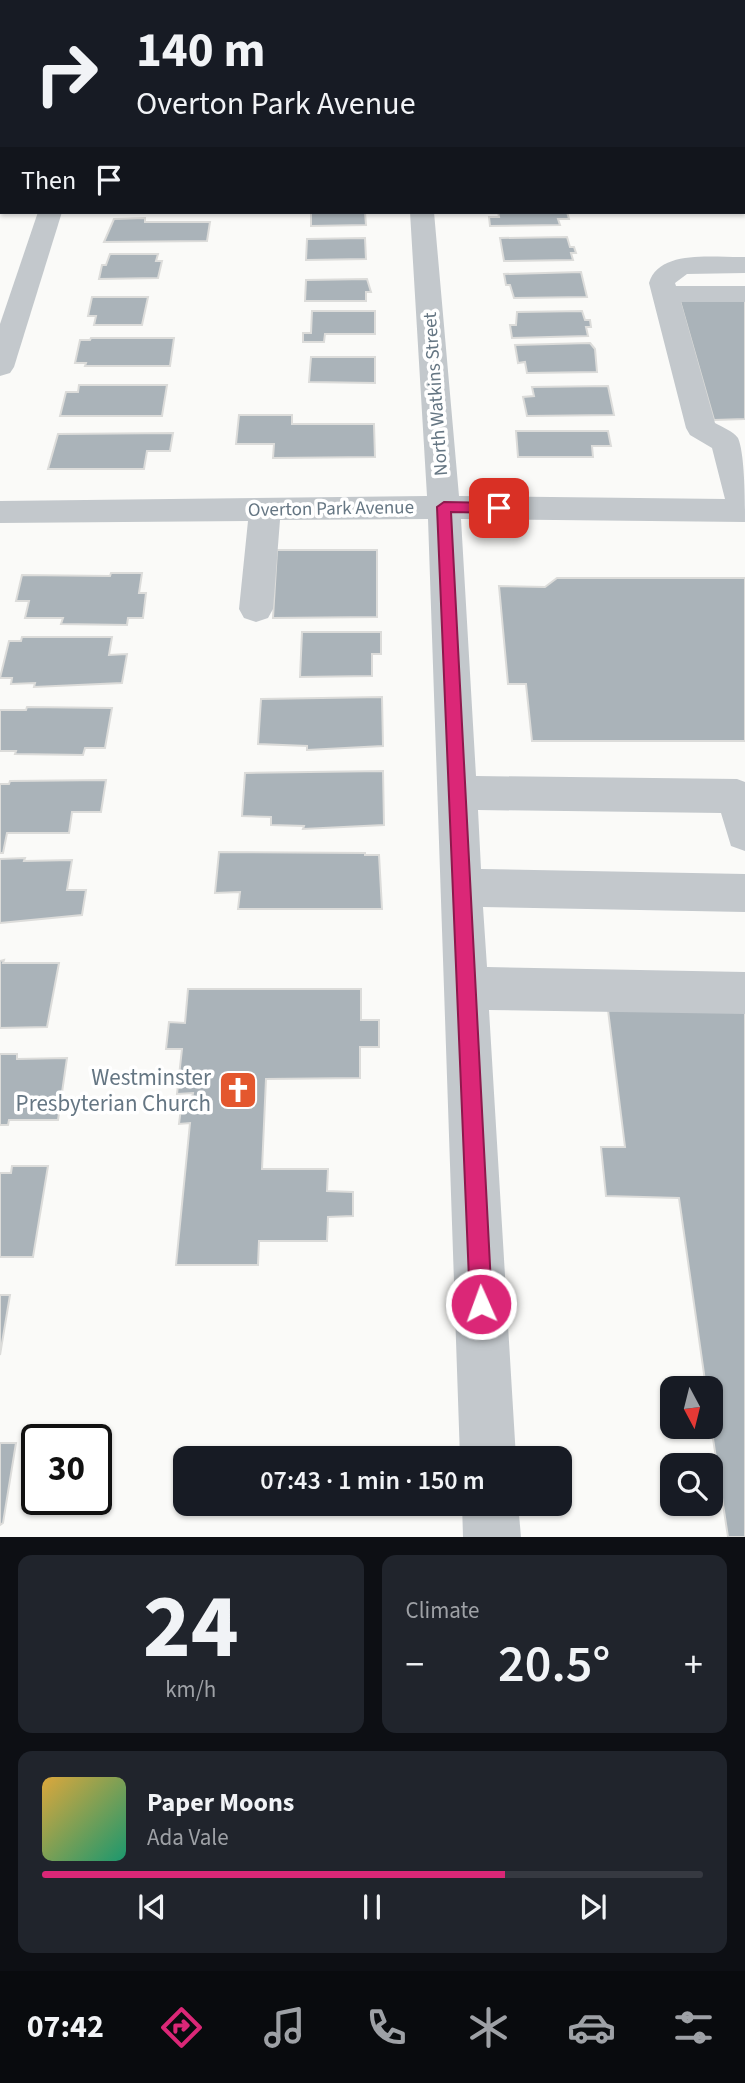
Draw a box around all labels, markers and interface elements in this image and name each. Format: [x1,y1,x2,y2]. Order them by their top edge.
text: 140 m [136,16,265,86]
icon: right [21,28,112,119]
text: Overton Park Avenue [136,81,416,127]
icon: arrive [90,161,128,199]
text: Then [21,162,76,199]
street label: North Watkins Street [417,311,455,477]
pin [469,478,529,538]
icon: arrive [480,489,518,527]
street label: Overton Park Avenue [248,494,414,524]
place label: Westminster Presbyterian Church [16,1061,212,1120]
church icon: Westminster Presbyterian Church [217,1069,259,1111]
position arrow [444,1267,518,1341]
north arrow [660,1376,723,1438]
map controls [660,1376,723,1516]
speed limit sign: 30 [21,1424,112,1515]
button: search [660,1453,723,1516]
text: 07:43 · 1 min · 150 m [260,1462,485,1499]
text: 24 [143,1563,239,1692]
text: Climate [406,1594,479,1627]
text: 20.5° [498,1628,610,1702]
text: − [406,1638,424,1692]
text: + [684,1638,703,1692]
text: km/h [165,1673,216,1706]
text: Paper Moons [147,1784,294,1821]
text: Ada Vale [147,1821,229,1854]
icon: previous [133,1888,171,1926]
icon: pause [353,1888,391,1926]
icon: next [574,1888,612,1926]
icon: directions [157,2003,206,2052]
icon: music [260,2003,309,2052]
icon: phone [362,2003,411,2052]
icon: climate [464,2003,513,2052]
icon: car [567,2003,616,2052]
icon: filters [669,2003,718,2052]
text: 07:42 [27,2004,104,2050]

